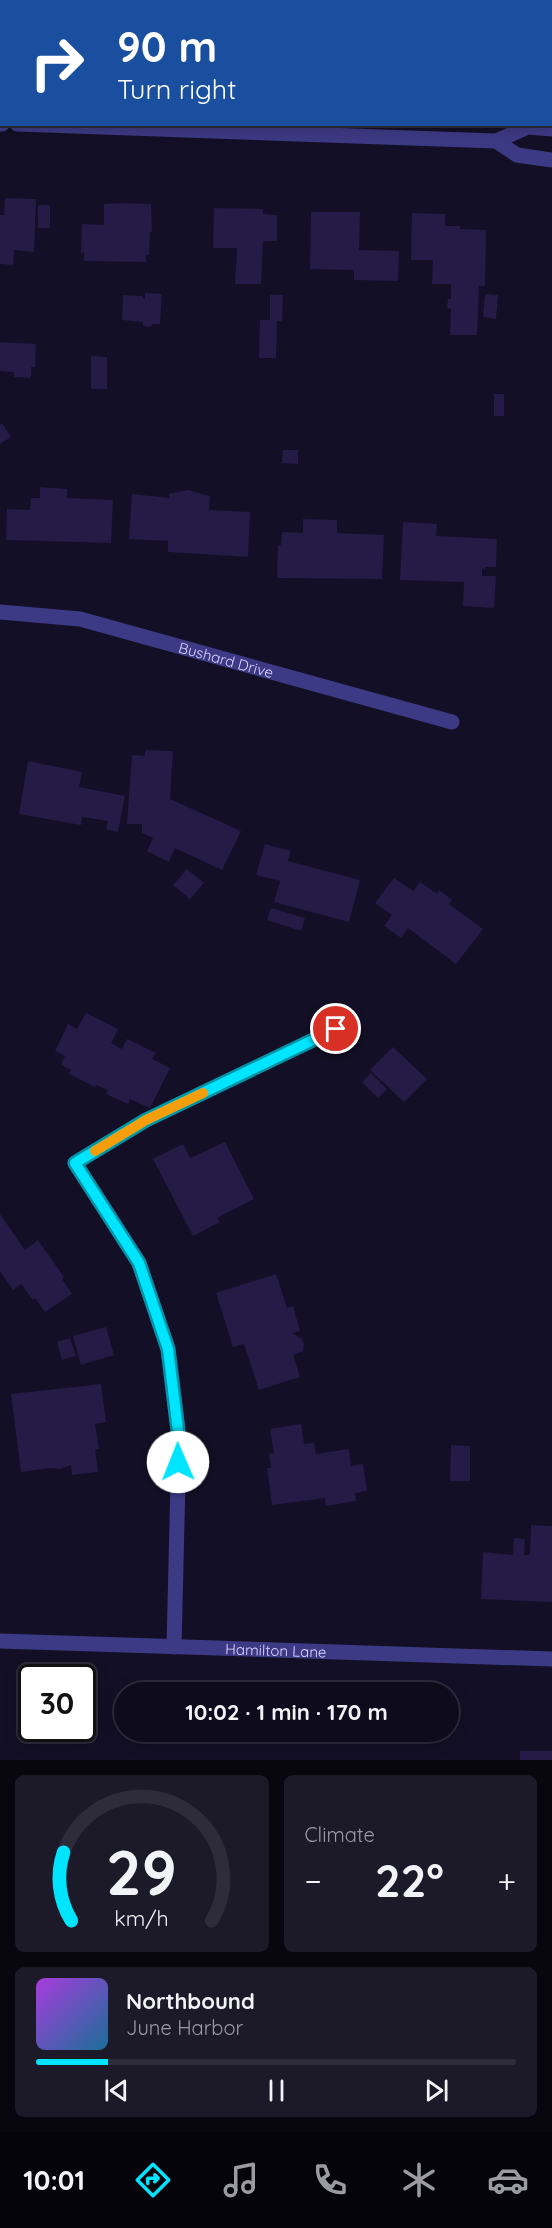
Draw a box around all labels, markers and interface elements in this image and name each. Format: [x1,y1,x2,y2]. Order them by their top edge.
text: 90 m [117,20,217,73]
icon: right [18,24,96,102]
text: Turn right [117,72,236,106]
street label: Bushard Drive [177,637,276,682]
pin [310,1003,361,1054]
icon: arrive [319,1012,352,1045]
position arrow [146,1430,210,1494]
street label: Hamilton Lane [225,1639,327,1661]
speed limit sign: 30 [18,1664,96,1742]
text: 10:02 · 1 min · 170 m [185,1698,388,1726]
text: Climate [305,1822,375,1847]
text: 29 [106,1833,177,1911]
text: 22° [375,1852,444,1908]
text: − [305,1860,322,1901]
text: + [497,1860,516,1901]
text: km/h [115,1905,169,1931]
text: Northbound [126,1987,255,2015]
text: June Harbor [126,2015,243,2040]
icon: previous [100,2074,133,2107]
icon: pause [260,2074,293,2107]
icon: next [420,2074,453,2107]
icon: directions [132,2159,174,2201]
icon: music [220,2159,262,2201]
icon: phone [309,2159,351,2201]
icon: climate [398,2159,440,2201]
icon: car [487,2159,529,2201]
text: 10:01 [23,2163,85,2197]

